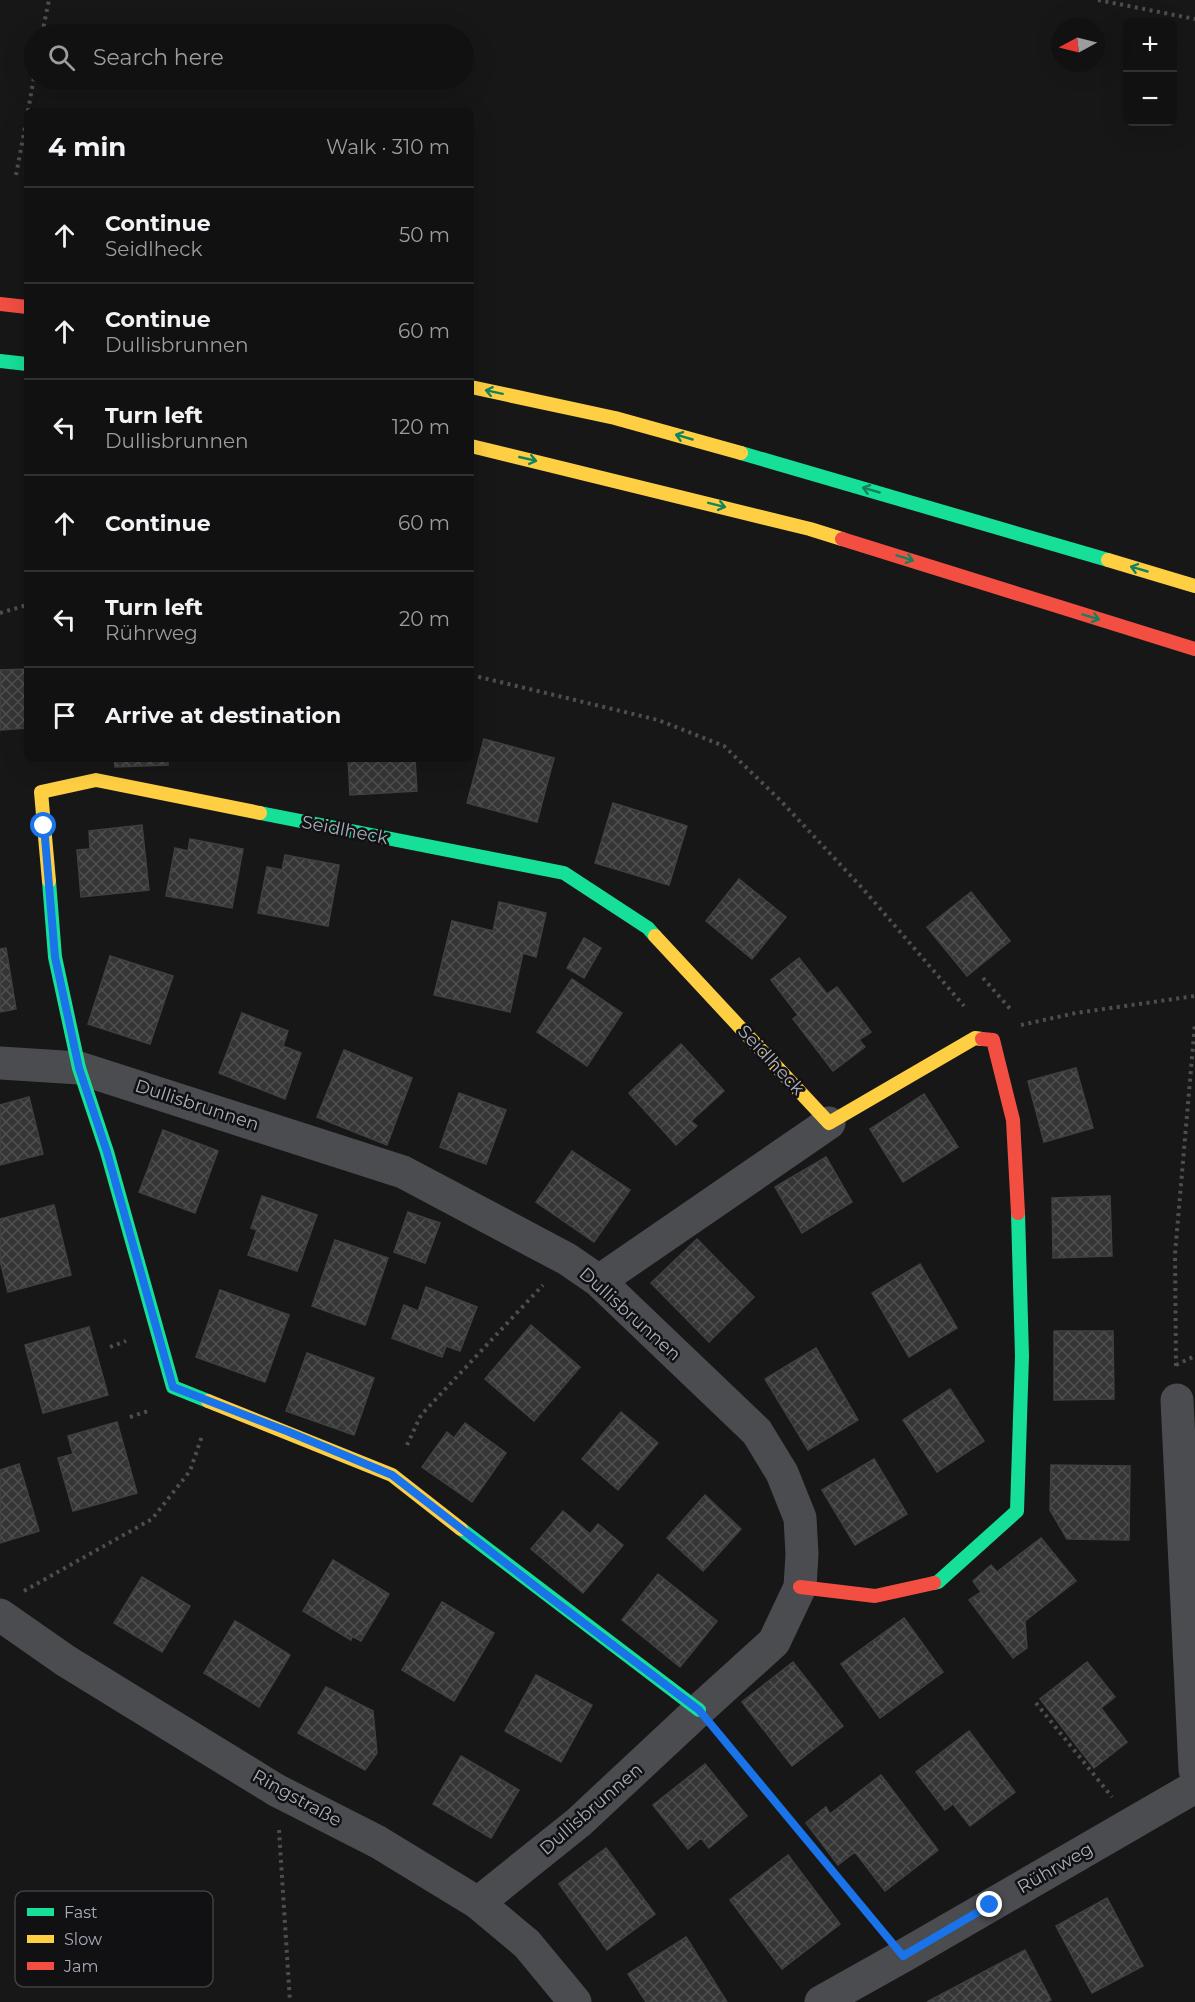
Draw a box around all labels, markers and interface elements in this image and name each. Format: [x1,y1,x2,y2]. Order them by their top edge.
north arrow [1051,18,1105,72]
map controls [1123,18,1177,126]
button: + [1123,18,1177,72]
search box [24,24,474,90]
icon: search [45,41,78,74]
text: Search here [93,44,224,71]
button: − [1123,72,1177,126]
text: 4 min [48,131,126,163]
text: Walk · 310 m [326,135,450,159]
text: Continue [105,210,211,237]
icon: ahead [48,219,81,252]
text: 50 m [399,223,450,247]
text: Seidlheck [105,237,202,261]
text: Continue [105,306,211,333]
icon: ahead [48,315,81,348]
text: 60 m [398,319,450,343]
text: Dullisbrunnen [105,333,249,357]
one-way arrow [485,386,504,397]
text: Turn left [105,402,203,429]
icon: left [48,411,81,444]
text: 120 m [392,415,450,439]
text: Dullisbrunnen [105,429,249,453]
one-way arrow [675,431,694,442]
one-way arrow [518,454,537,466]
one-way arrow [862,484,881,495]
one-way arrow [708,500,727,512]
icon: ahead [48,507,81,540]
text: Continue [105,510,211,537]
text: 60 m [398,511,450,535]
one-way arrow [895,553,914,564]
one-way arrow [1130,563,1149,574]
text: Turn left [105,594,203,621]
icon: left [48,603,81,636]
text: 20 m [399,607,450,631]
one-way arrow [1081,612,1100,623]
text: Rührweg [105,621,198,645]
icon: arrive [48,699,81,732]
text: Arrive at destination [105,702,341,729]
street label: Seidlheck [300,811,390,849]
route start [30,812,56,838]
street label: Seidlheck [733,1020,809,1100]
street label: Dullisbrunnen [132,1075,262,1135]
street label: Dullisbrunnen [575,1263,685,1365]
street label: Dullisbrunnen [535,1758,647,1860]
street label: Ringstraße [249,1765,345,1832]
street label: Rührweg [1013,1838,1097,1898]
legend [15,1891,213,1987]
route end [976,1891,1002,1917]
text: Fast [64,1903,98,1922]
text: Slow [64,1930,102,1949]
text: Jam [63,1957,98,1976]

